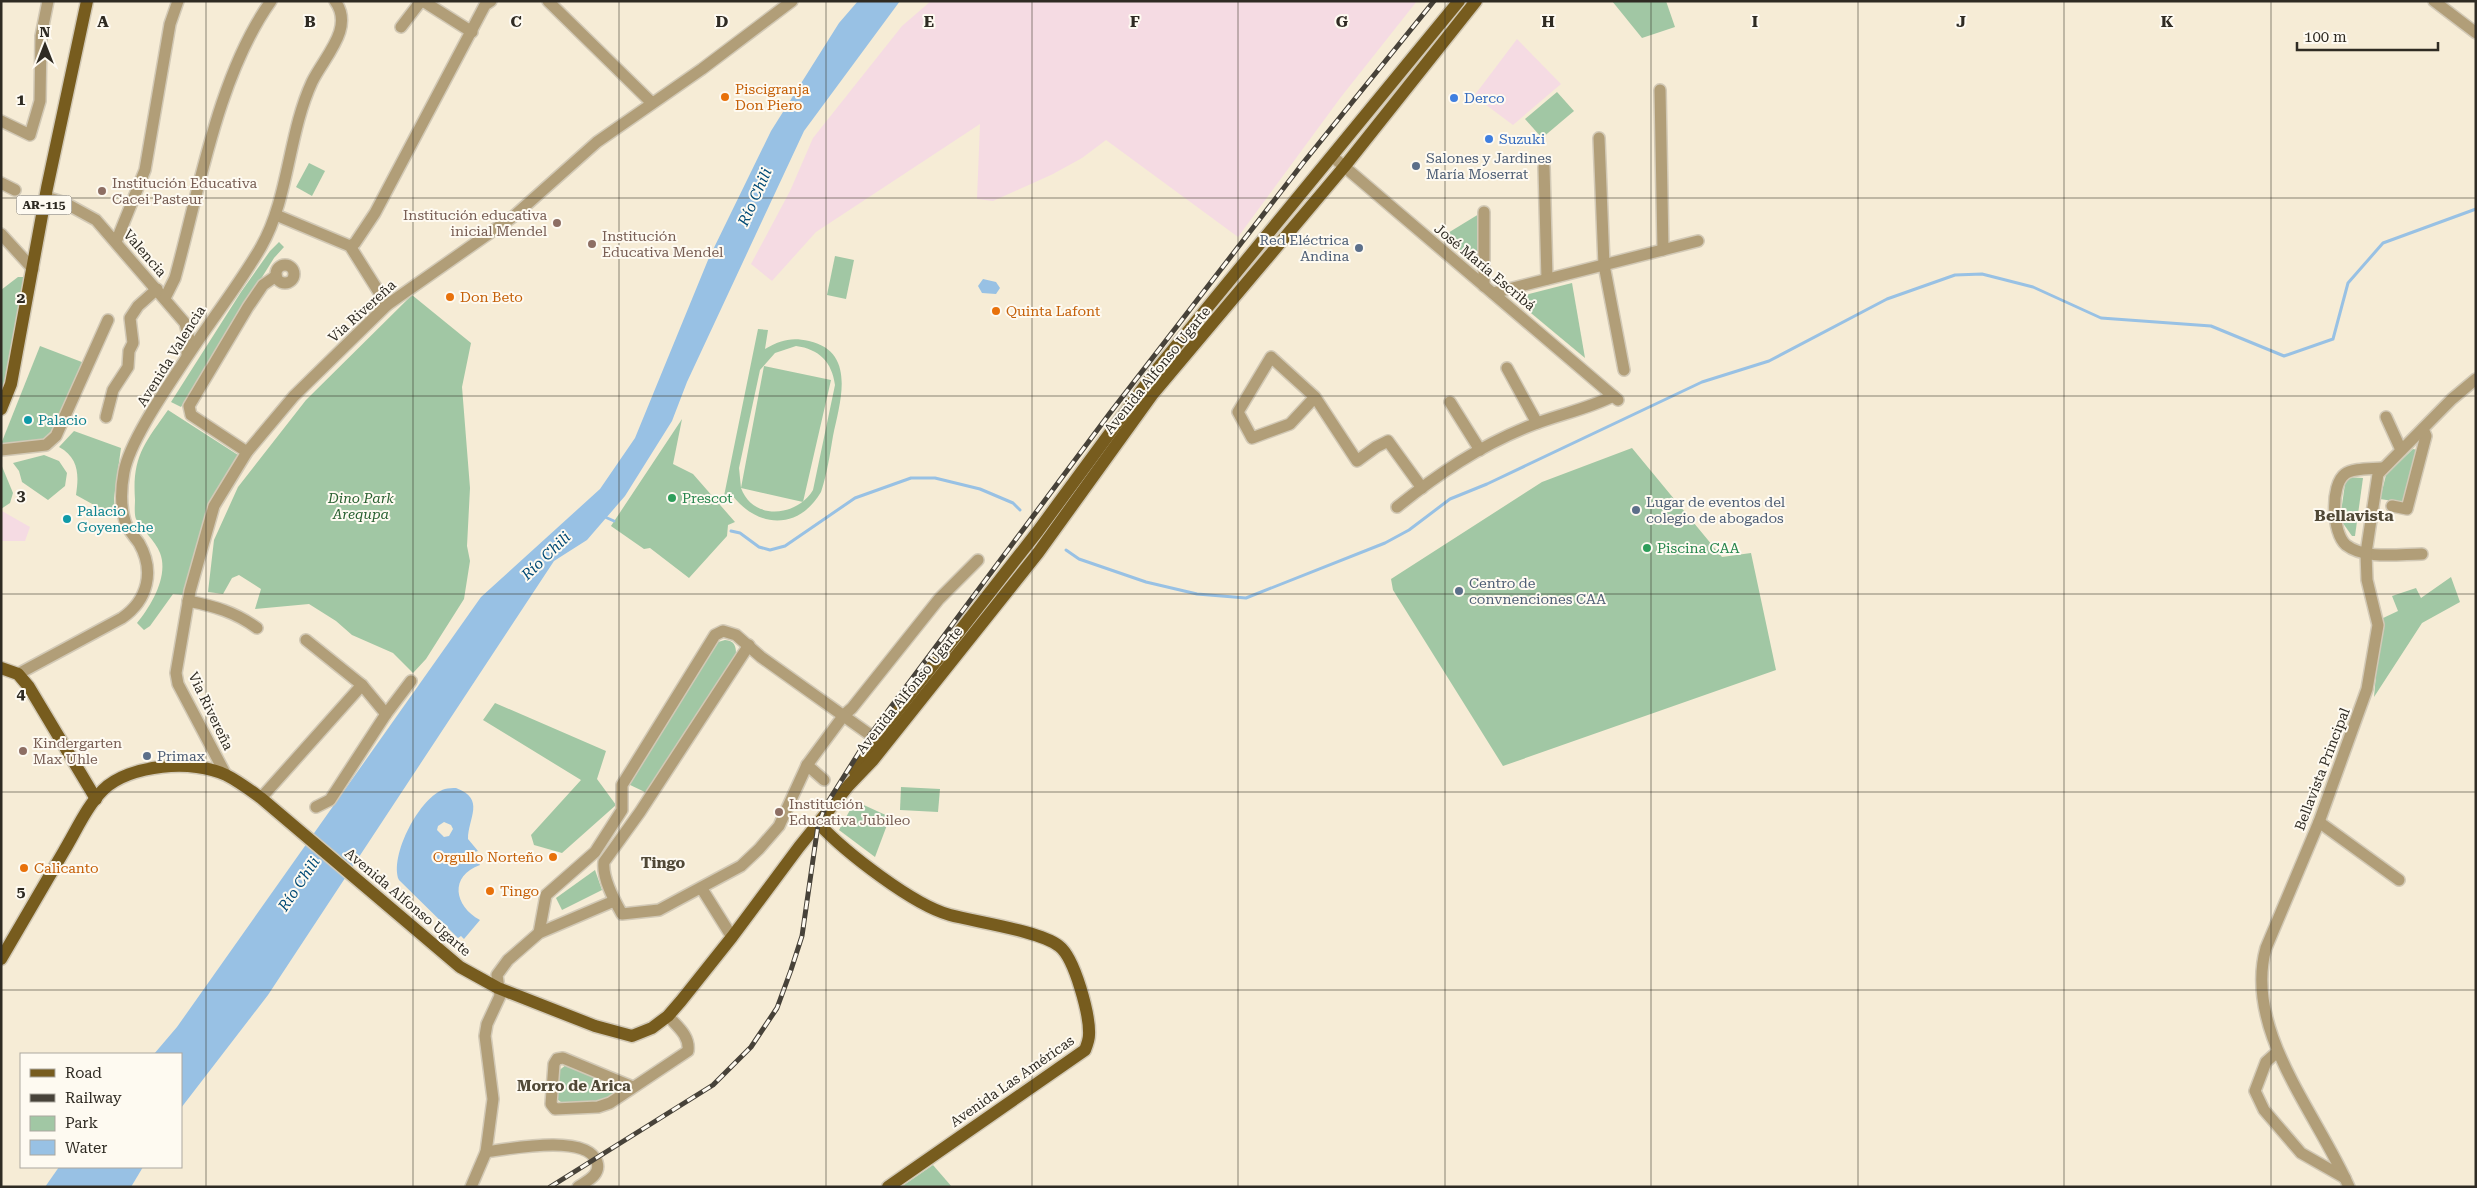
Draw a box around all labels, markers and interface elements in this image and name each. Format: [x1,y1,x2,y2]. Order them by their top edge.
text: A [97,12,109,31]
text: B [304,12,316,31]
text: C [510,12,522,31]
text: D [716,12,729,31]
text: E [924,12,934,31]
text: F [1130,12,1140,31]
text: G [1336,12,1349,31]
text: H [1541,12,1555,31]
text: I [1752,12,1758,31]
text: J [1956,12,1966,31]
text: K [2161,12,2174,31]
north arrow [20,20,70,70]
scale bar [2297,20,2438,52]
text: N [40,24,51,40]
text: 100 m [2304,28,2347,46]
place label: Piscigranja Don Piero [735,81,810,113]
text: 1 [17,90,26,109]
place label: Derco [1464,90,1505,106]
marker: Piscigranja Don Piero [719,91,731,103]
marker: Derco [1448,92,1460,104]
place label: Suzuki [1499,131,1546,147]
marker: Suzuki [1483,133,1495,145]
place label: Salones y Jardines María Moserrat [1426,150,1552,182]
marker: Salones y Jardines María Moserrat [1410,160,1422,172]
water label: Río Chili [734,165,776,230]
place label: Institución Educativa Cacei Pasteur [112,175,258,207]
marker: Institución Educativa Cacei Pasteur [96,185,108,197]
road number: AR-115 [17,196,72,214]
place label: Institución educativa inicial Mendel [403,207,548,239]
marker: Institución educativa inicial Mendel [551,217,563,229]
street label: José María Escribá [1431,220,1539,314]
street label: Valencia [120,226,170,280]
place label: Institución Educativa Mendel [602,228,724,260]
place label: Red Eléctrica Andina [1259,232,1349,264]
marker: Institución Educativa Mendel [586,238,598,250]
marker: Red Eléctrica Andina [1353,242,1365,254]
street label: Via Rivereña [325,276,399,345]
text: 2 [17,288,26,307]
place label: Don Beto [460,289,523,305]
marker: Don Beto [444,291,456,303]
street label: Avenida Valencia [134,302,209,409]
place label: Quinta Lafont [1006,303,1100,319]
street label: Avenida Alfonso Ugarte [1101,303,1214,437]
marker: Quinta Lafont [990,305,1002,317]
place label: Palacio [38,412,87,428]
marker: Palacio [22,414,34,426]
text: 3 [17,486,26,505]
park label: Dino Park Arequpa [327,490,394,522]
place label: Prescot [682,490,733,506]
marker: Prescot [666,492,678,504]
place label: Lugar de eventos del colegio de abogados [1646,494,1786,526]
place label: Palacio Goyeneche [77,503,154,535]
marker: Lugar de eventos del colegio de abogados [1630,504,1642,516]
district label: Bellavista [2314,506,2394,525]
marker: Palacio Goyeneche [61,513,73,525]
water label: Río Chili [517,528,574,584]
place label: Piscina CAA [1657,540,1740,556]
marker: Piscina CAA [1641,542,1653,554]
place label: Centro de convnenciones CAA [1469,575,1606,607]
marker: Centro de convnenciones CAA [1453,585,1465,597]
street label: Avenida Alfonso Ugarte [853,623,966,757]
street label: Via Rivereña [185,669,237,753]
text: 4 [17,684,26,703]
street label: Bellavista Principal [2291,705,2353,833]
place label: Kindergarten Max Uhle [33,735,122,767]
marker: Kindergarten Max Uhle [17,745,29,757]
place label: Primax [157,748,205,764]
marker: Primax [141,750,153,762]
place label: Institución Educativa Jubileo [789,796,910,828]
marker: Institución Educativa Jubileo [773,806,785,818]
street label: Avenida Alfonso Ugarte [342,845,474,959]
place label: Orgullo Norteño [433,849,543,865]
marker: Orgullo Norteño [547,851,559,863]
water label: Río Chili [274,853,324,915]
district label: Tingo [641,854,686,872]
place label: Calicanto [34,860,99,876]
marker: Calicanto [18,862,30,874]
text: 5 [17,882,26,901]
place label: Tingo [500,883,539,899]
marker: Tingo [484,885,496,897]
street label: Avenida Las Américas [947,1032,1077,1130]
legend [20,1053,182,1168]
text: Road [65,1064,102,1082]
district label: Morro de Arica [517,1077,631,1095]
text: Railway [65,1089,122,1107]
text: Park [65,1114,99,1132]
text: Water [65,1139,107,1157]

